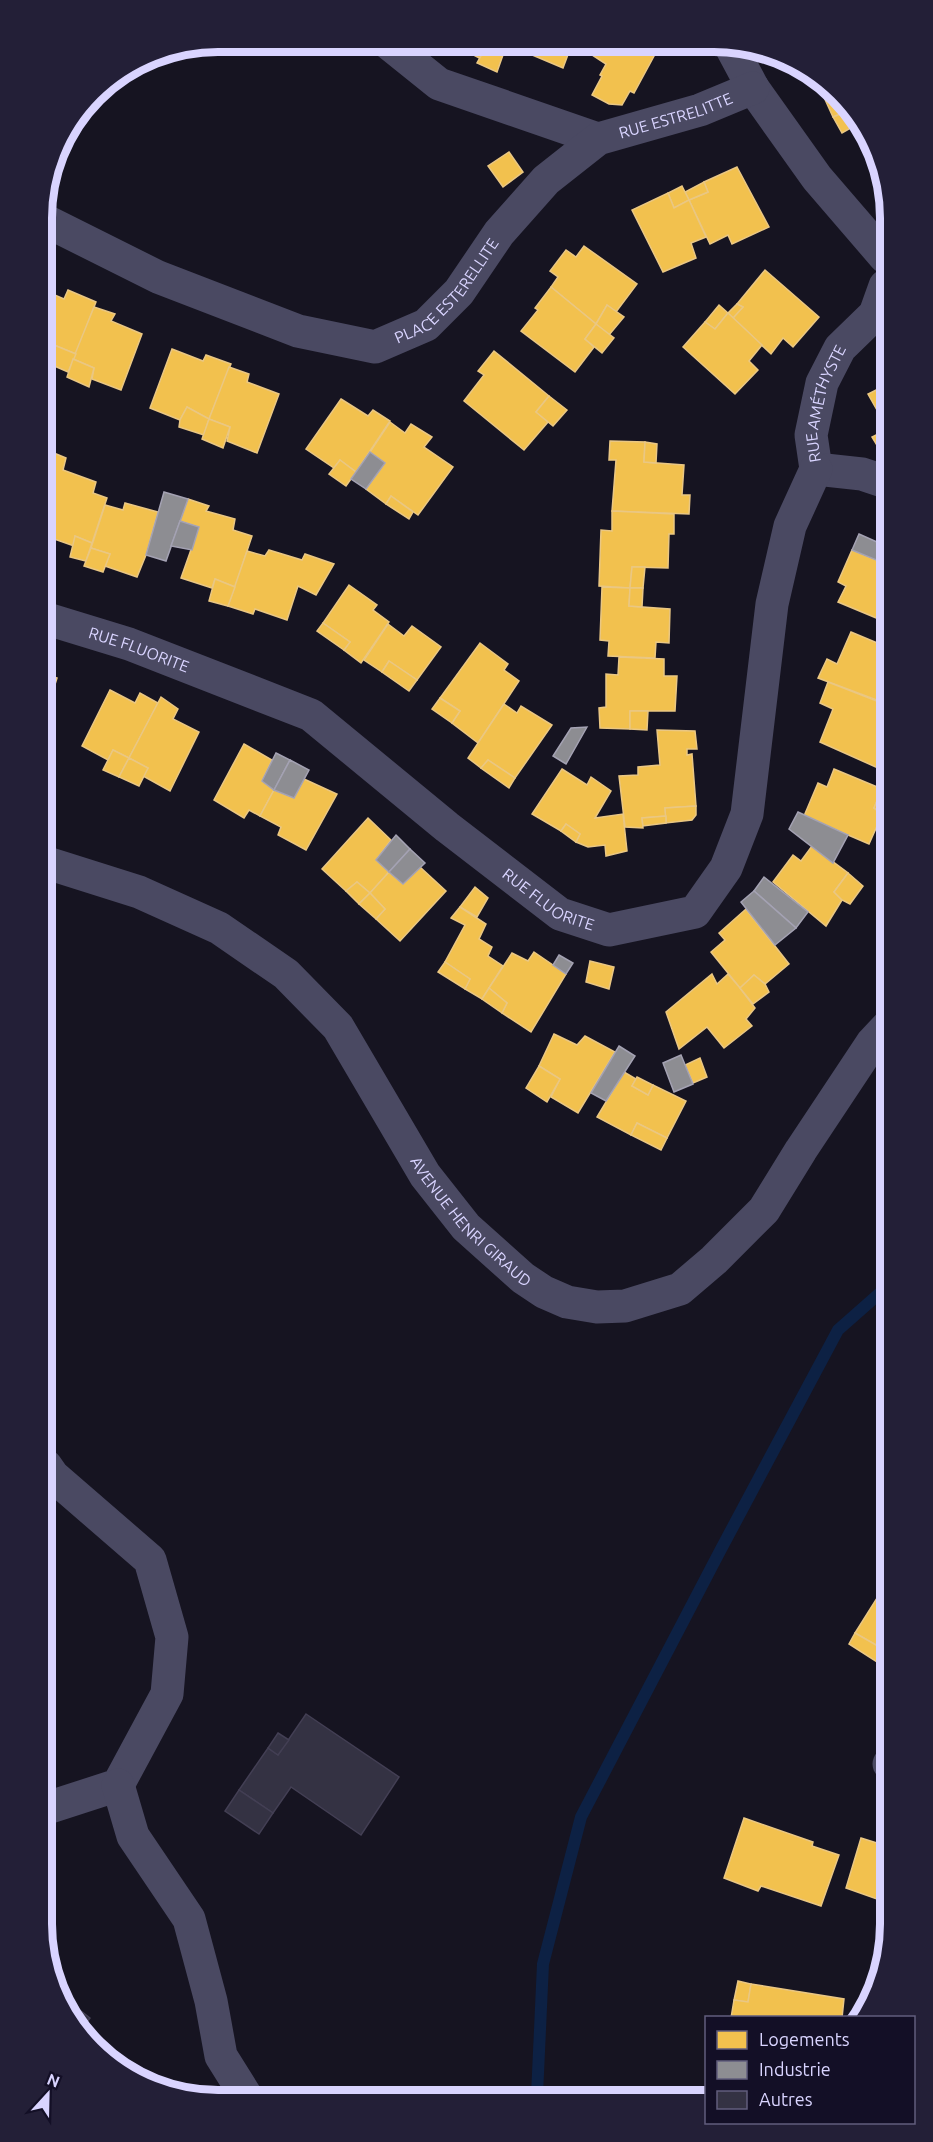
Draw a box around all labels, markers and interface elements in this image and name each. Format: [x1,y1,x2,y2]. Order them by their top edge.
street label: RUE ESTRELITTE [617,89,735,142]
street label: PLACE ESTERELLITE [392,235,502,347]
street label: RUE AMÉTHYSTE [802,342,849,464]
street label: RUE FLUORITE [87,623,192,676]
street label: RUE FLUORITE [499,864,597,934]
street label: AVENUE HENRI GIRAUD [407,1153,535,1290]
legend [705,2016,915,2124]
text: Logements [759,2029,850,2049]
text: Industrie [759,2059,831,2079]
north arrow [18,2064,78,2124]
text: N [45,2070,63,2091]
text: Autres [759,2089,813,2109]

